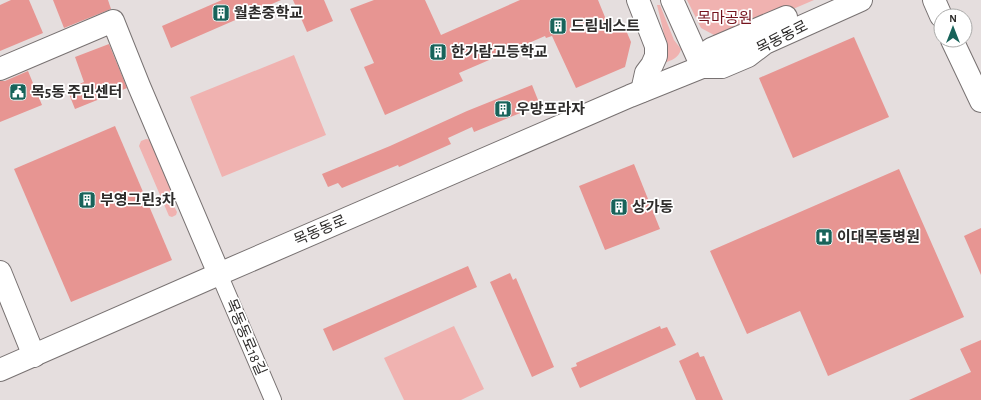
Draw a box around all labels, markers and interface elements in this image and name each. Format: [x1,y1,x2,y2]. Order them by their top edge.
building icon: 월촌중학교 [211,3,231,23]
place label: 월촌중학교 [234,4,303,21]
north arrow [933,8,973,48]
park label: 목마공원 [697,10,753,26]
text: N [949,13,957,24]
building icon: 드림네스트 [548,16,568,36]
place label: 드림네스트 [571,18,640,34]
street label: 목동동로 [754,18,810,57]
building icon: 한가람고등학교 [428,42,448,62]
place label: 한가람고등학교 [451,43,548,60]
public building icon: 목5동 주민센터 [8,82,28,102]
place label: 목5동 주민센터 [31,84,123,100]
building icon: 우방프라자 [493,99,513,119]
place label: 우방프라자 [516,101,585,117]
building icon: 부영그린3차 [77,190,97,210]
place label: 부영그린3차 [100,192,176,208]
building icon: 상가동 [609,197,629,217]
place label: 상가동 [632,199,674,215]
street label: 목동동로 [292,213,349,248]
hospital icon: 이대목동병원 [814,227,834,247]
place label: 이대목동병원 [837,229,920,245]
street label: 목동동로18길 [223,296,269,378]

